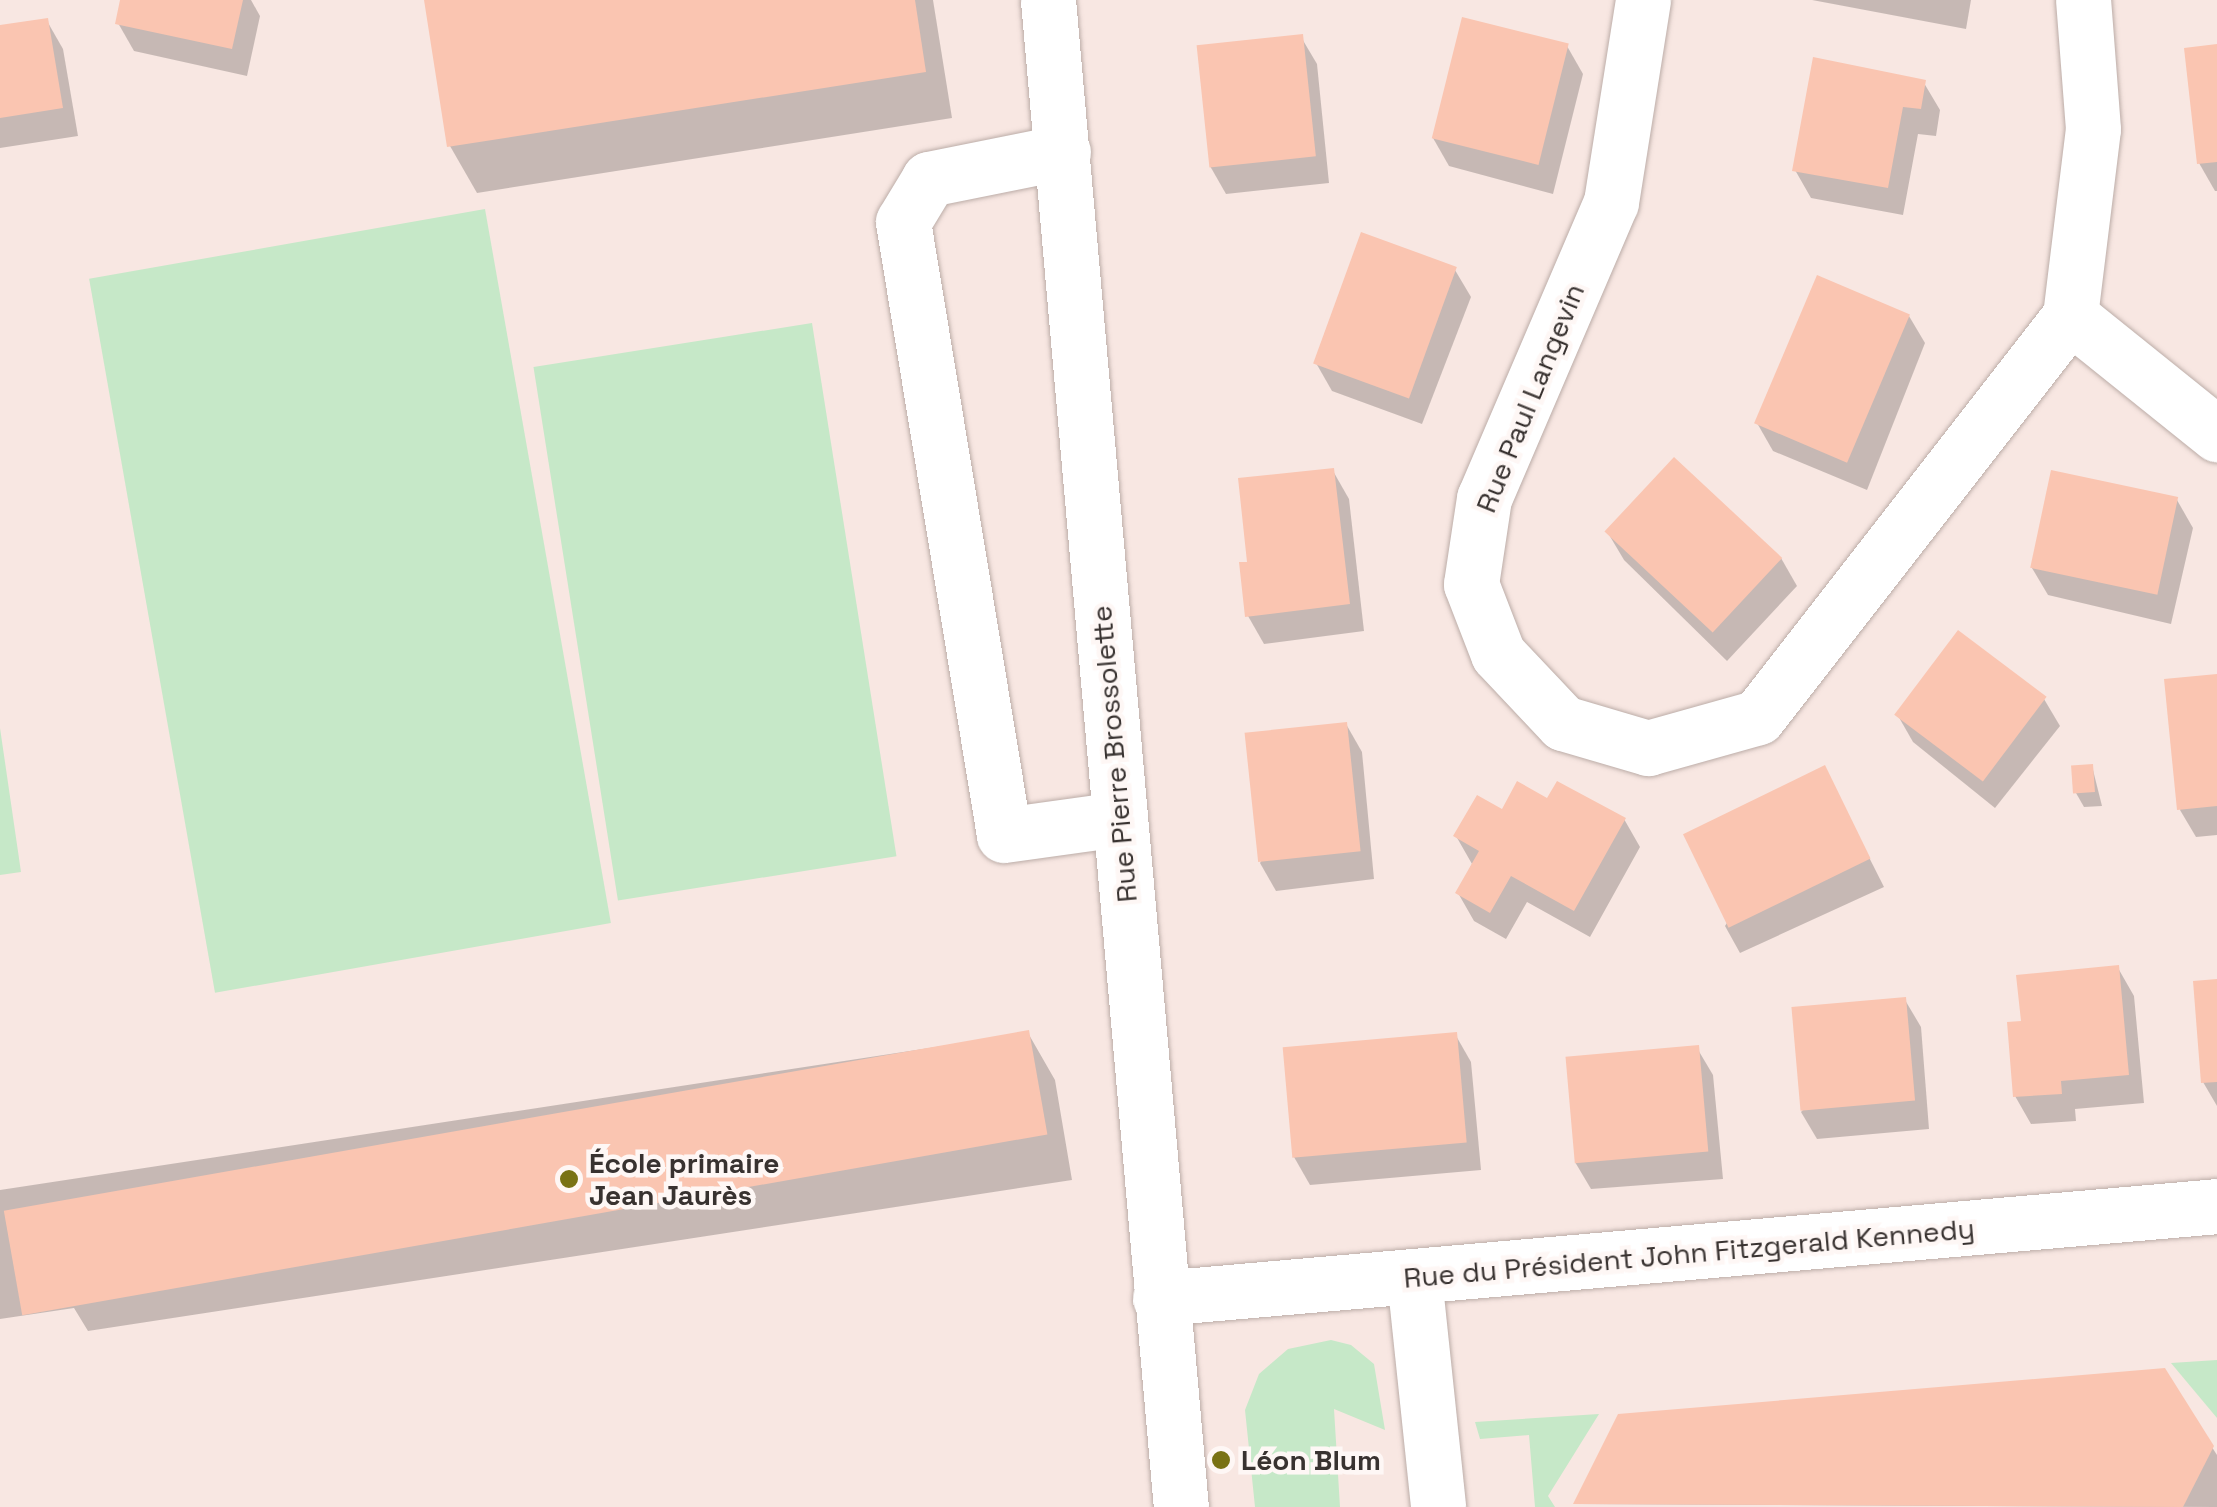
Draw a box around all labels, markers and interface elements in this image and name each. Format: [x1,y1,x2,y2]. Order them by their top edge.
street label: Rue Paul Langevin [1469,279,1591,517]
street label: Rue Pierre Brossolette [1084,604,1144,904]
place label: École primaire Jean Jaurès [589,1146,779,1212]
marker: École primaire Jean Jaurès [558,1168,580,1190]
street label: Rue du Président John Fitzgerald Kennedy [1402,1211,1976,1295]
place label: Léon Blum [1241,1443,1381,1477]
marker: Léon Blum [1210,1449,1232,1471]

